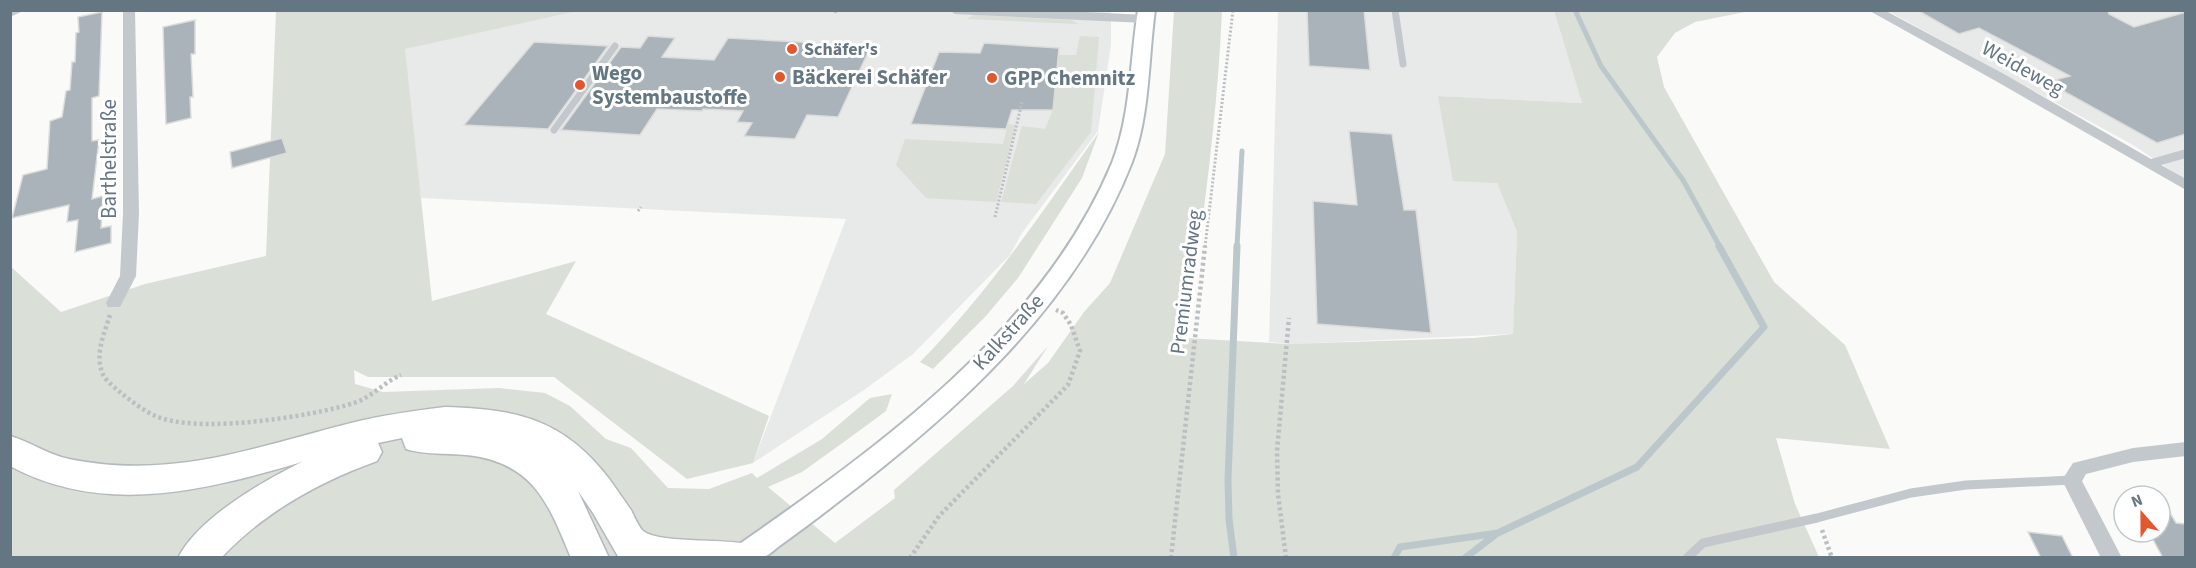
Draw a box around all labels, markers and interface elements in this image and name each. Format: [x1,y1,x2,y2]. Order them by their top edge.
street label: Weideweg [1976,33,2070,103]
place label: Schäfer's [804,37,878,62]
marker: Schäfer's [785,42,799,56]
place label: Wego Systembaustoffe [592,58,748,112]
place label: Bäckerei Schäfer [792,62,948,92]
place label: GPP Chemnitz [1004,63,1136,93]
marker: Bäckerei Schäfer [773,70,787,84]
marker: GPP Chemnitz [985,71,999,85]
marker: Wego Systembaustoffe [573,78,587,92]
street label: Barthelstraße [94,99,124,219]
street label: Premiumradweg [1162,207,1210,356]
street label: Kalkstraße [965,287,1051,377]
north arrow [2112,484,2172,544]
text: N [2128,489,2146,513]

